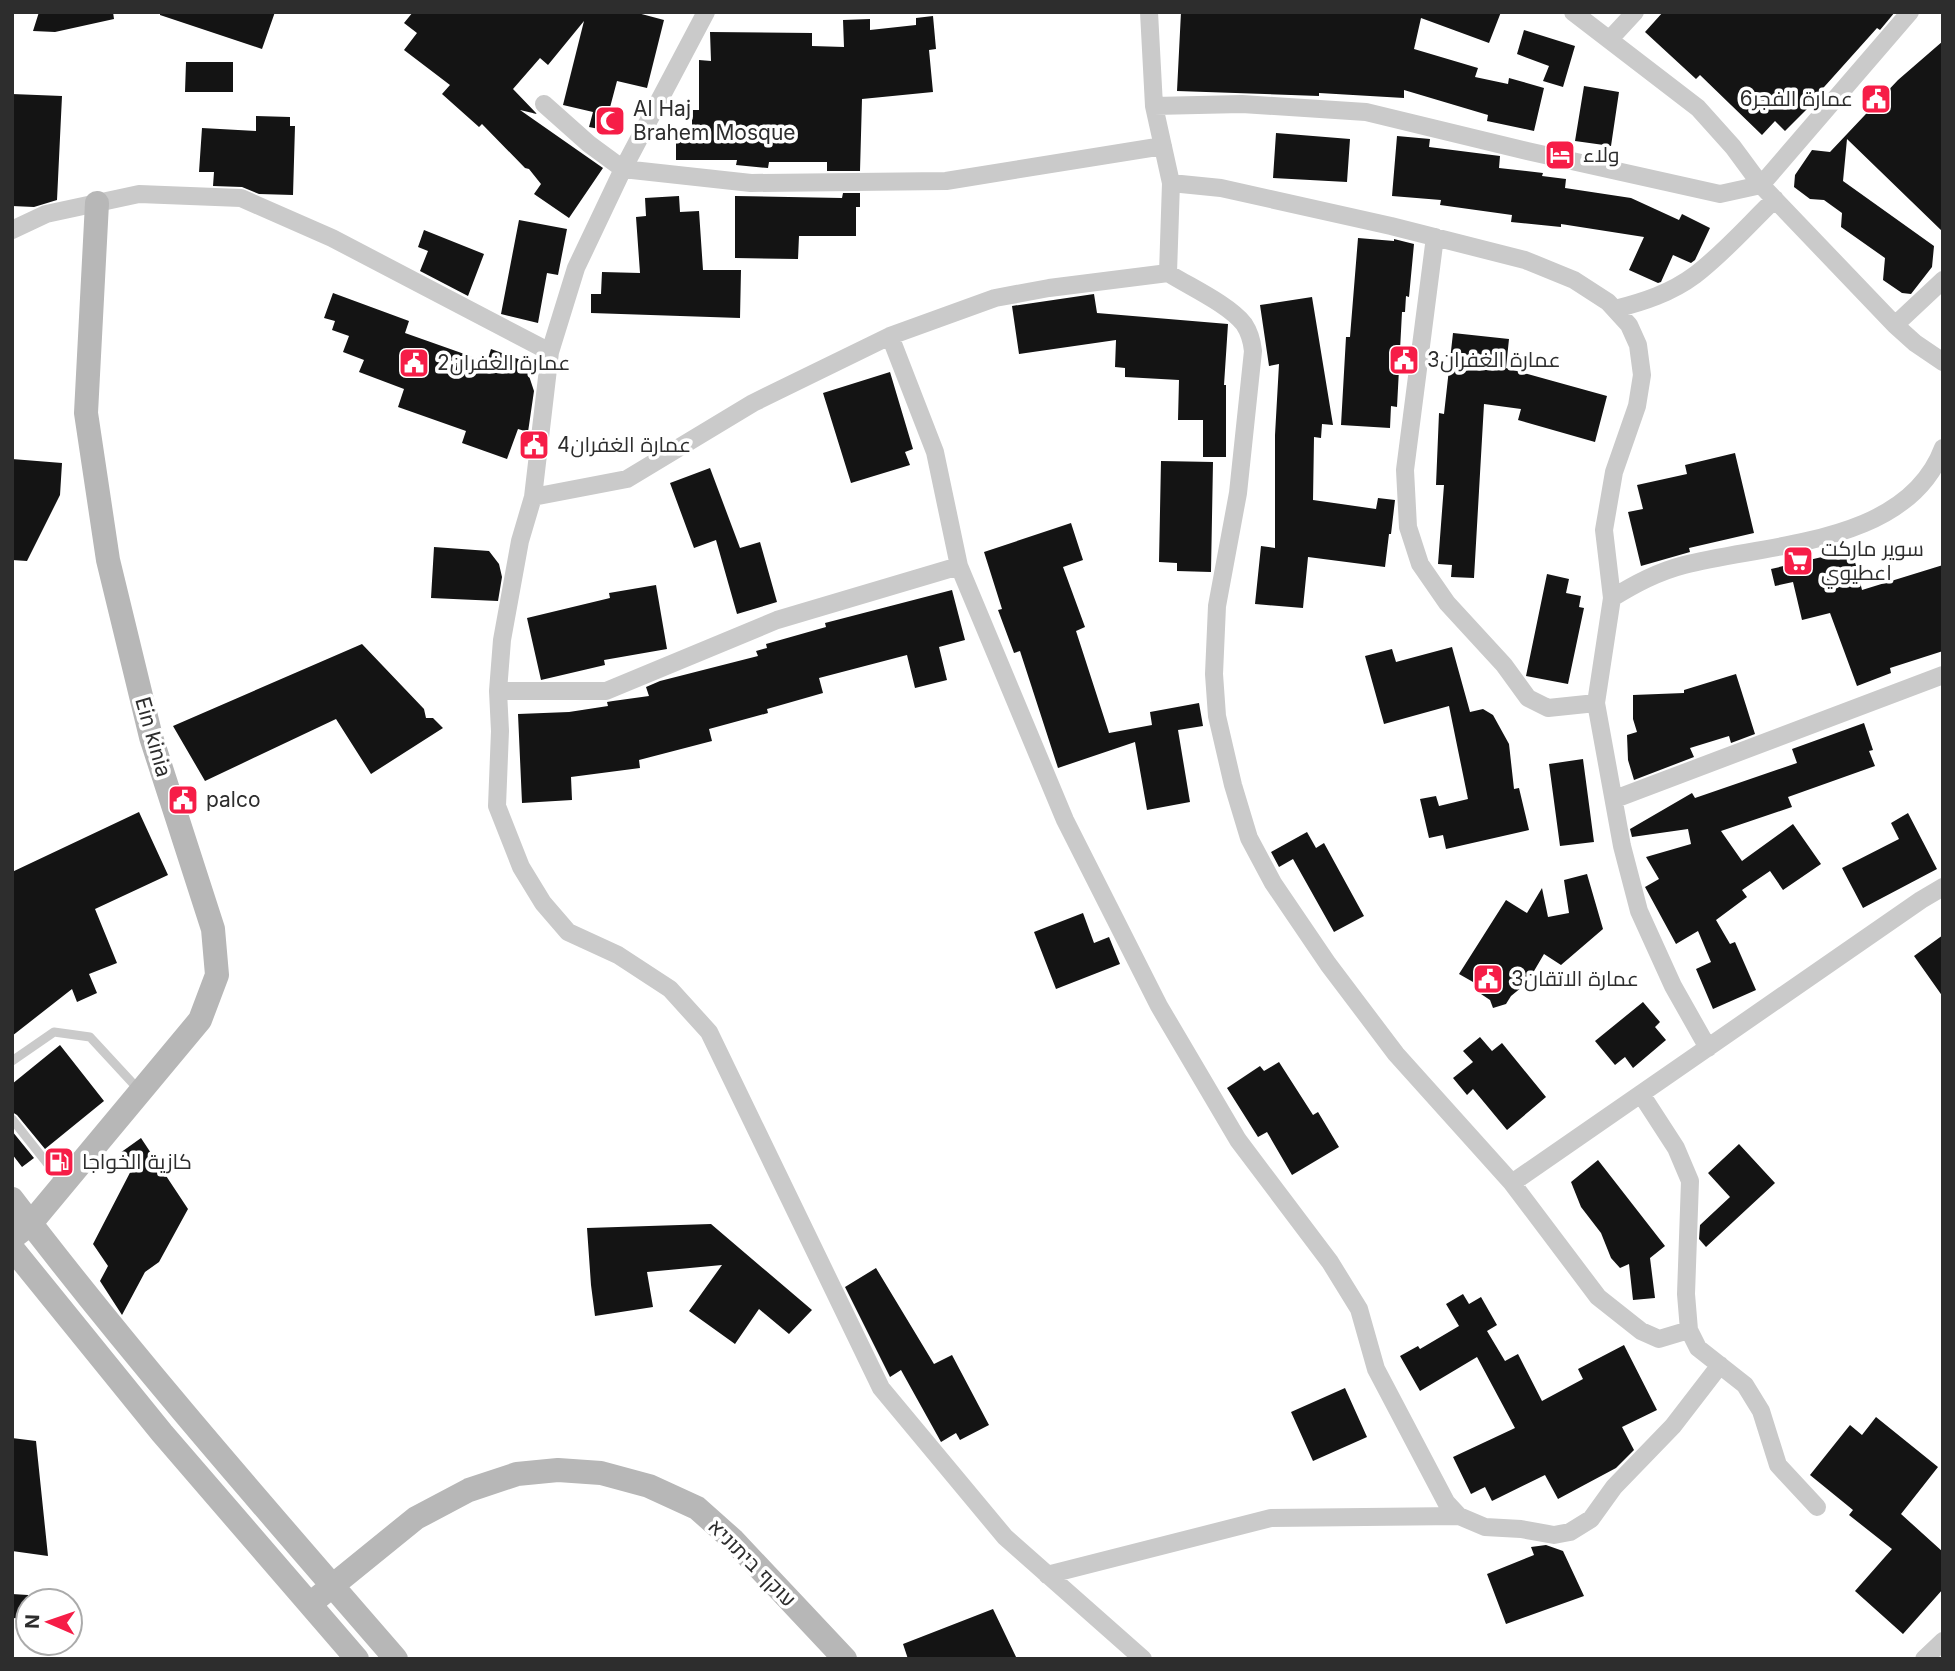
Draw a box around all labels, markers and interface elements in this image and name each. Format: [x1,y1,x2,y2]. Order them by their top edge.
public building icon: عمارة الفجر6 [1859,82,1893,116]
place label: عمارة الفجر6 [1740,86,1853,111]
place label: Al Haj Brahem Mosque [633,96,796,145]
mosque icon: Al Haj Brahem Mosque [593,104,627,138]
hotel icon: ولاء [1543,138,1577,172]
place label: ولاء [1583,142,1619,167]
public building icon: عمارة الغفران3 [1387,343,1421,377]
public building icon: عمارة الغفران2 [397,346,431,380]
place label: عمارة الغفران3 [1427,347,1561,373]
place label: عمارة الغفران2 [437,350,570,376]
public building icon: عمارة الغفران4 [517,428,551,462]
place label: عمارة الغفران4 [557,432,691,458]
place label: سوير ماركت اعطيوي [1821,536,1924,589]
supermarket icon: سوير ماركت اعطيوي [1781,544,1815,578]
street label: Ein kinia [130,694,177,780]
public building icon: palco [166,783,200,817]
place label: palco [206,787,261,812]
public building icon: عمارة الاتقان3 [1471,962,1505,996]
place label: عمارة الاتقان3 [1511,966,1639,992]
fuel station icon: كازية الخواجا [42,1145,76,1179]
place label: كازية الخواجا [82,1149,192,1174]
street label: עוקף ביתוניא [703,1514,801,1612]
north arrow [14,1587,84,1657]
text: N [21,1614,44,1629]

